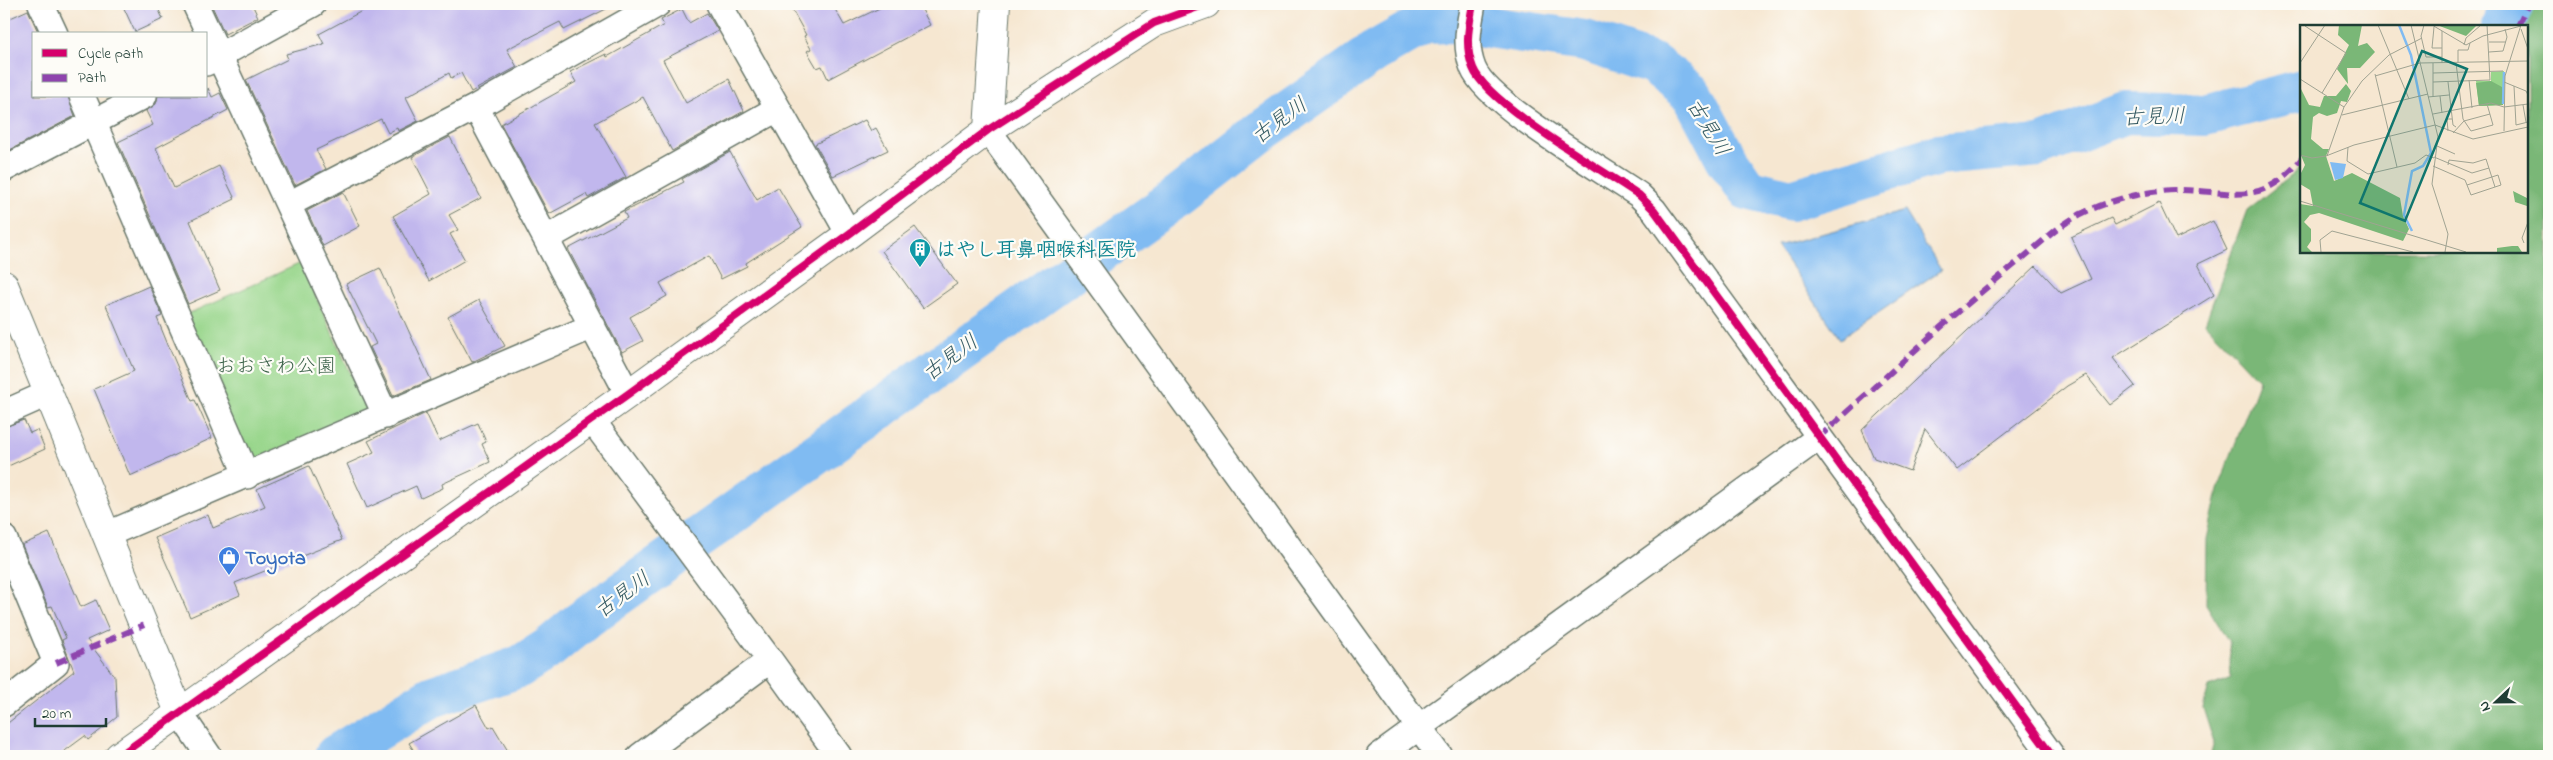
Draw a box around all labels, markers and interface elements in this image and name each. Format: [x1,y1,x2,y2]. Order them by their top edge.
inset map [2300,25,2528,252]
legend [32,32,208,98]
text: Cycle path [78,43,143,66]
text: Path [78,67,106,89]
water label: 古見川 [1246,91,1314,152]
water label: 古見川 [1678,93,1736,163]
water label: 古見川 [2122,102,2186,134]
building icon: はやし耳鼻咽喉科医院 [908,237,932,268]
place label: はやし耳鼻咽喉科医院 [936,237,1136,266]
water label: 古見川 [917,328,985,389]
park label: おおさわ公園 [216,353,336,382]
shop icon: Toyota [217,545,241,576]
place label: Toyota [245,545,306,575]
water label: 古見川 [589,565,657,626]
north arrow [2470,678,2520,728]
scale bar [35,695,106,727]
text: N [2474,698,2497,715]
text: 20 m [42,703,72,725]

